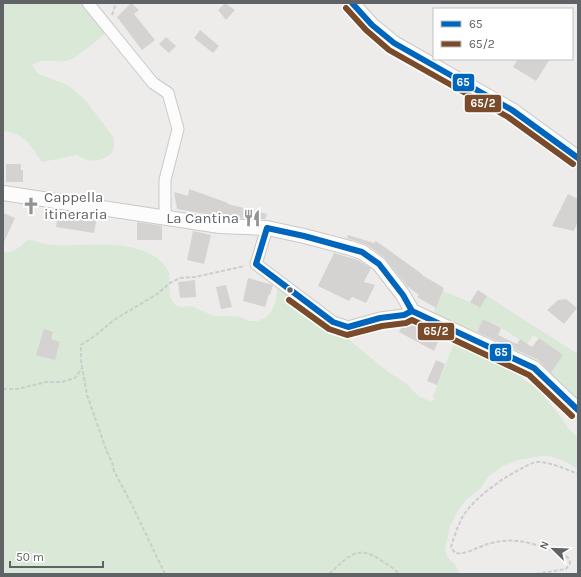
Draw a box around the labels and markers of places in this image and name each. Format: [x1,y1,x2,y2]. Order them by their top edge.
place label: Cappella itineraria [44,188,107,223]
church icon: Cappella itineraria [21,196,41,216]
restaurant icon: La Cantina [242,208,262,228]
place label: La Cantina [166,209,239,227]
unlabelled marker [285,285,295,295]

